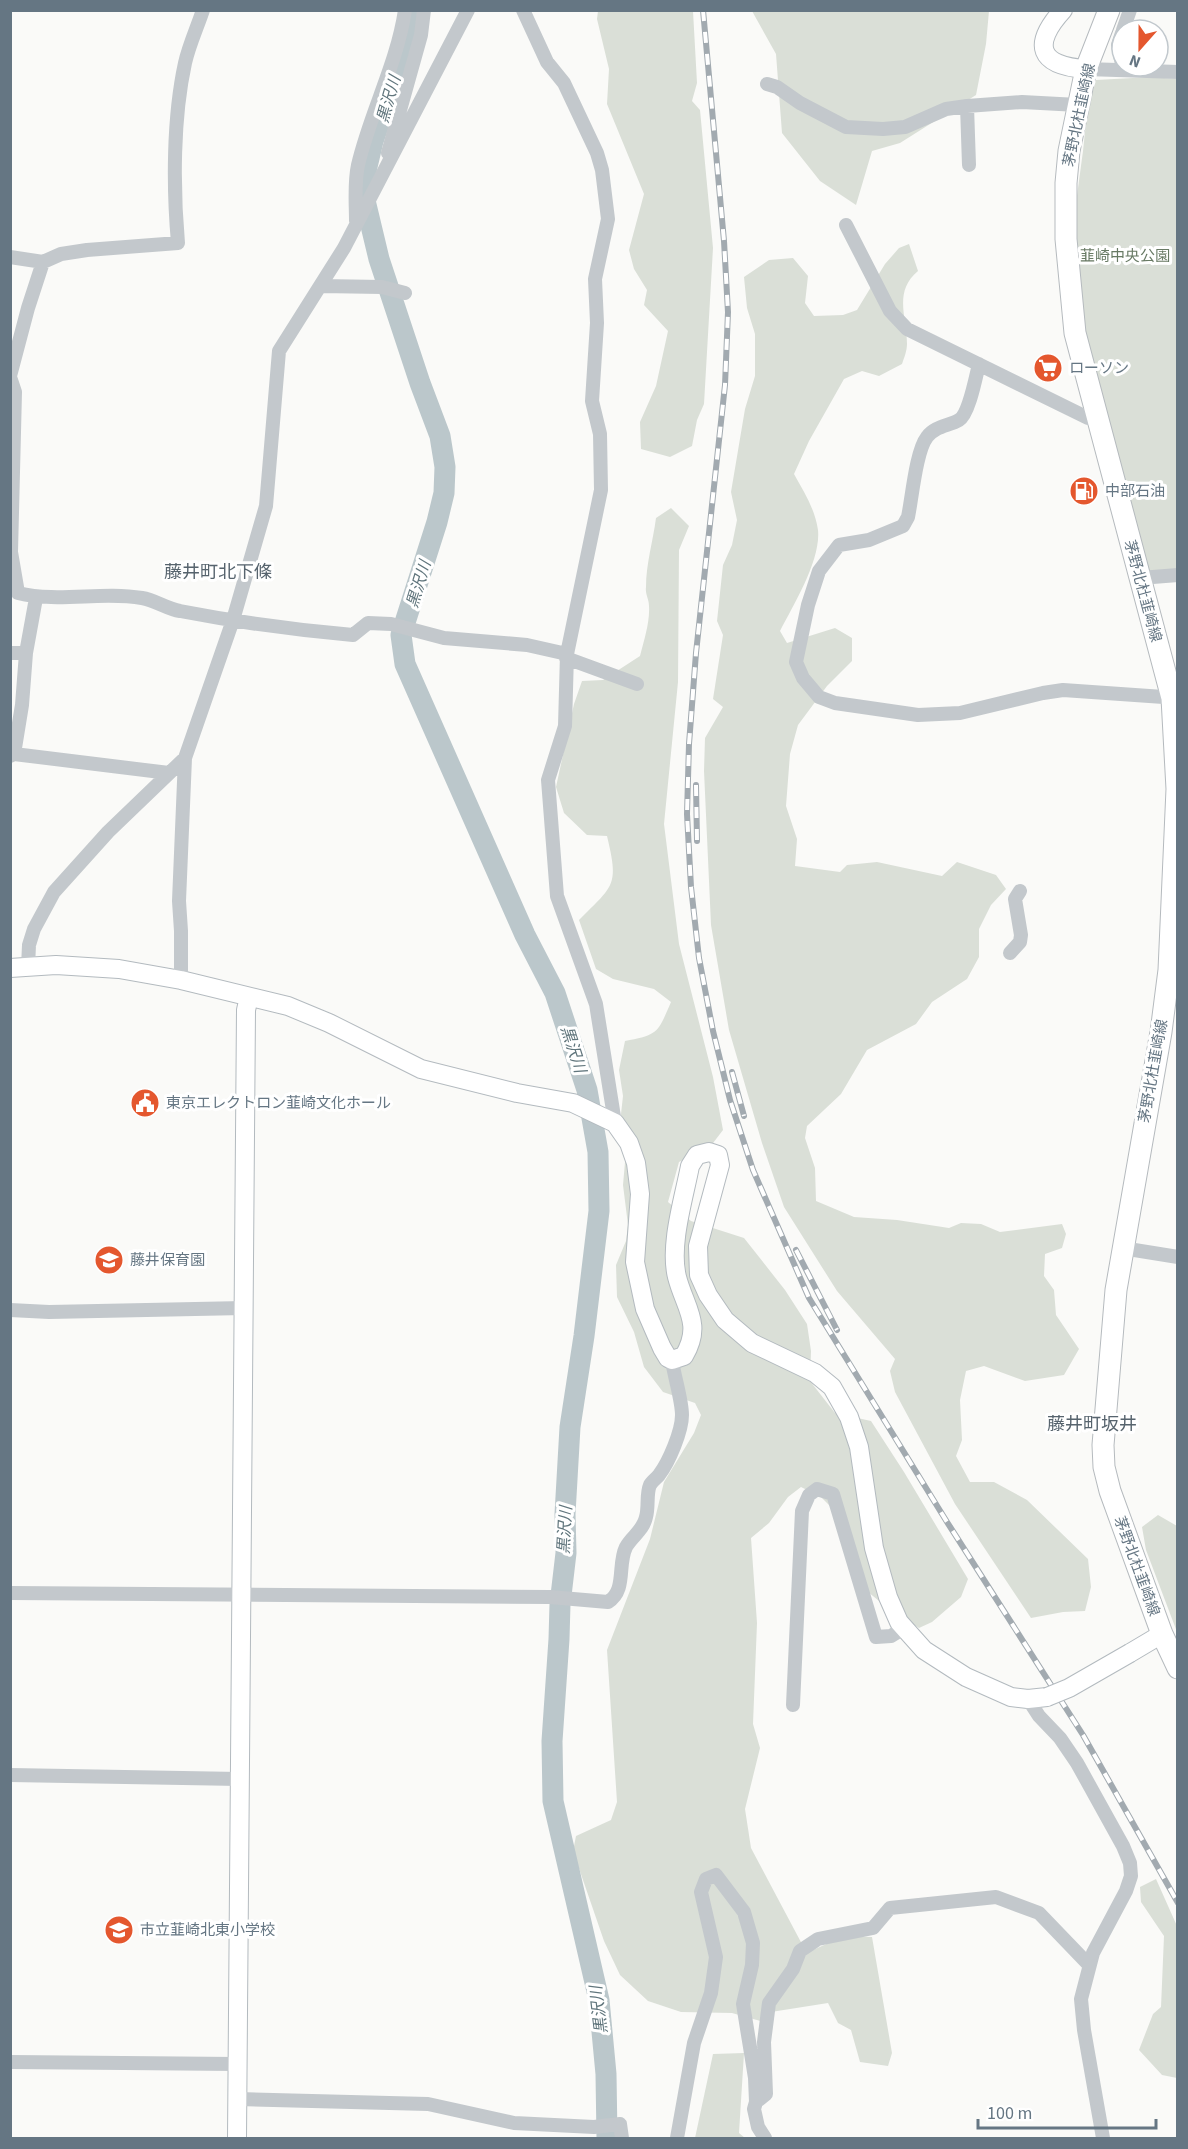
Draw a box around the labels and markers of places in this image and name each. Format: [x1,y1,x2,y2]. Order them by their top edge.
supermarket icon: ローソン [1032,352,1064,384]
place label: ローソン [1069,358,1129,379]
fuel station icon: 中部石油 [1068,475,1100,507]
place label: 中部石油 [1105,481,1165,502]
public building icon: 東京エレクトロン韮崎文化ホール [129,1087,161,1119]
place label: 東京エレクトロン韮崎文化ホール [166,1093,391,1114]
school or university icon: 藤井保育園 [93,1244,125,1276]
place label: 藤井保育園 [130,1250,205,1271]
school or university icon: 市立韮崎北東小学校 [103,1914,135,1946]
place label: 市立韮崎北東小学校 [140,1920,275,1941]

